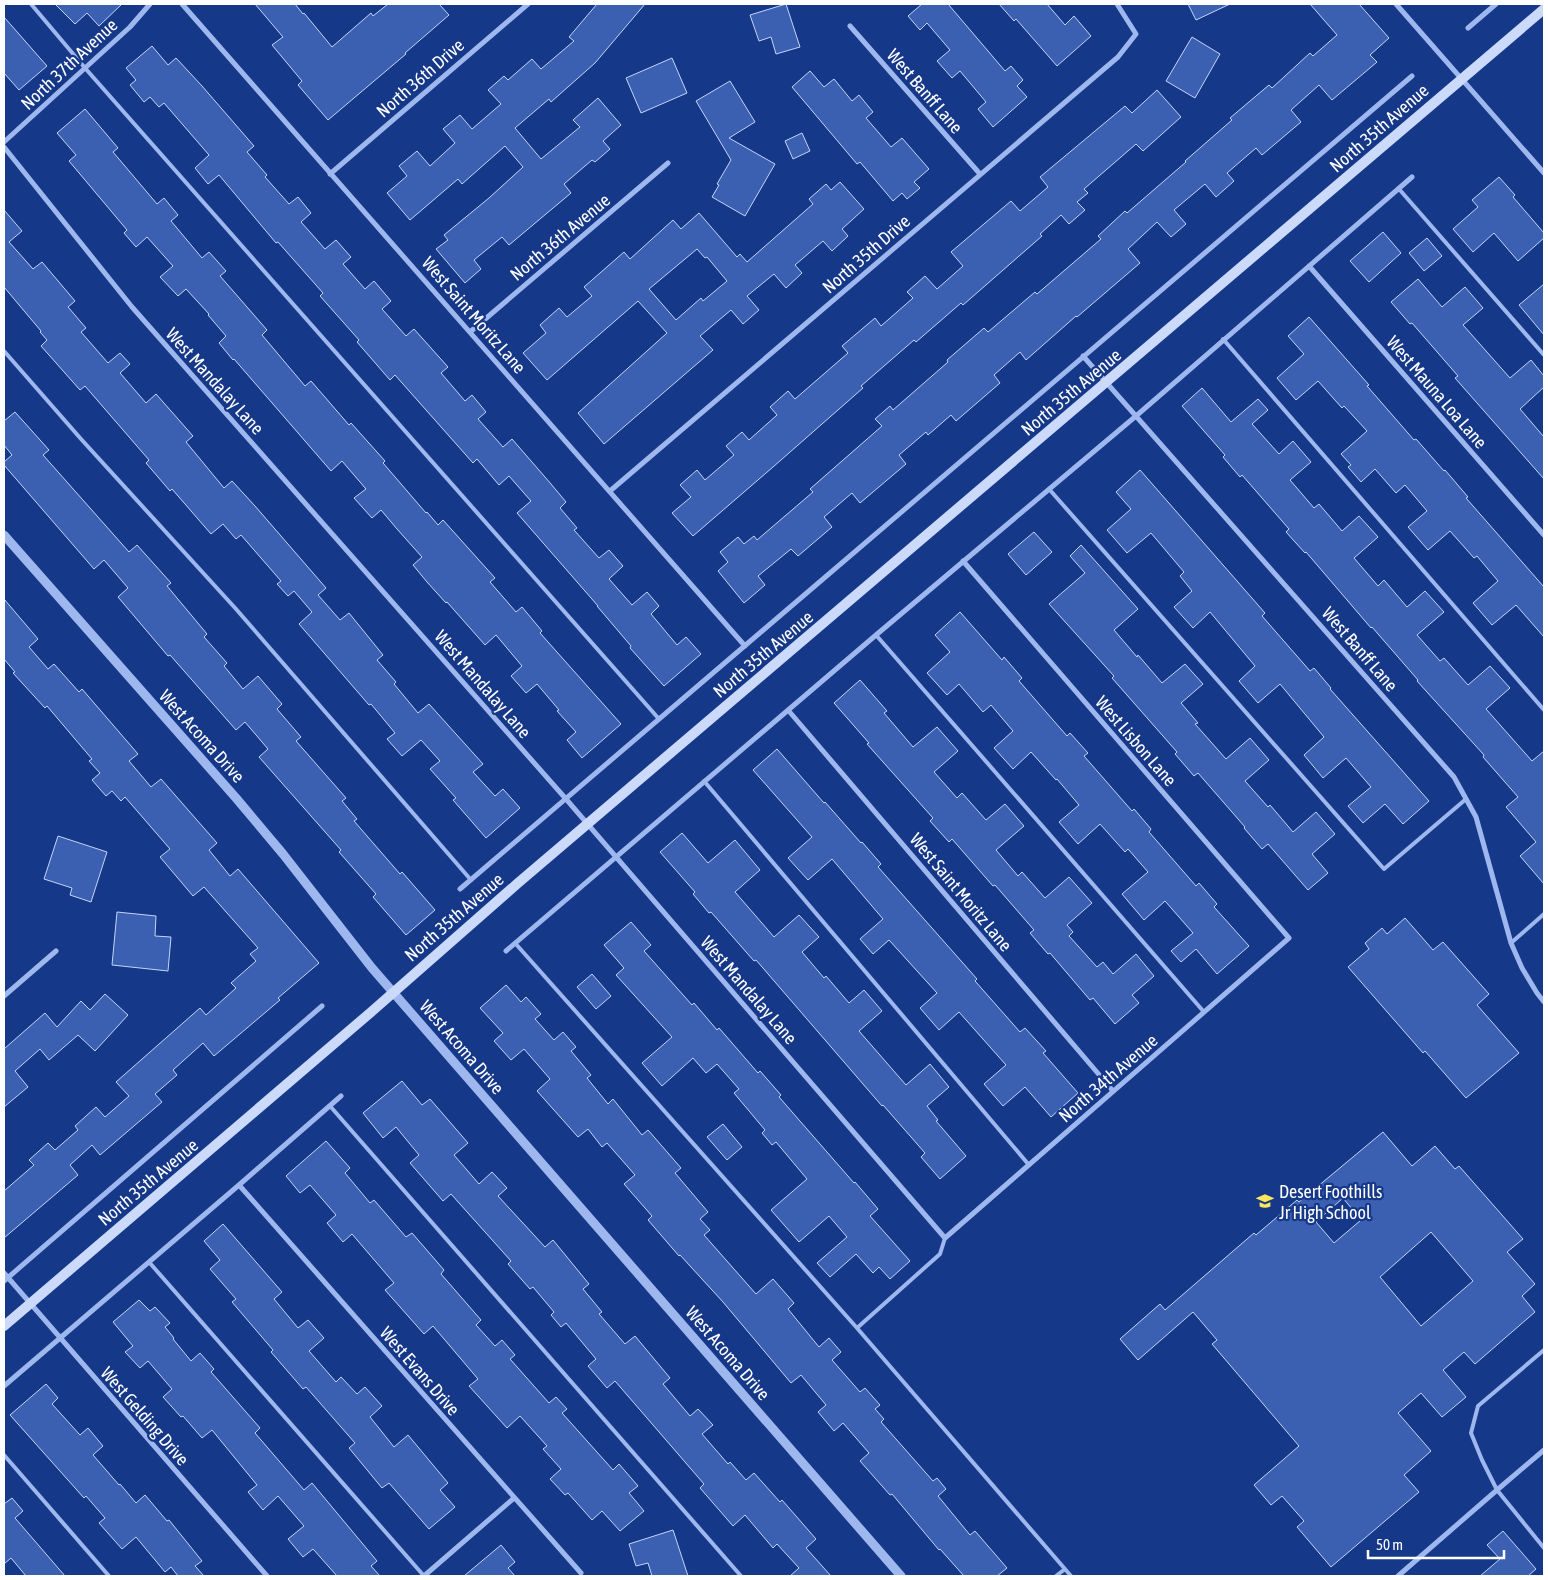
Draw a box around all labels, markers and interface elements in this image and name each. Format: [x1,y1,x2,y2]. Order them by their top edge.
street label: North 37th Avenue [17,14,121,114]
street label: North 36th Drive [372,34,468,122]
street label: West Banff Lane [883,45,967,137]
street label: North 35th Avenue [1325,79,1433,177]
street label: North 36th Avenue [506,189,614,285]
street label: North 35th Drive [818,210,914,298]
street label: West Saint Moritz Lane [418,252,530,378]
street label: West Mandalay Lane [162,323,268,439]
street label: West Mauna Loa Lane [1383,332,1491,452]
street label: North 35th Avenue [1017,344,1125,440]
street label: West Banff Lane [1318,603,1402,695]
street label: North 35th Avenue [709,606,817,702]
street label: West Mandalay Lane [430,626,536,742]
street label: West Acoma Drive [155,685,249,787]
street label: West Lisbon Lane [1091,692,1181,790]
street label: West Saint Moritz Lane [906,829,1016,955]
street label: North 35th Avenue [400,868,508,966]
street label: West Mandalay Lane [696,932,802,1048]
street label: West Acoma Drive [416,996,508,1098]
street label: North 34th Avenue [1054,1029,1162,1127]
street label: North 35th Avenue [94,1134,202,1230]
place label: Desert Foothills Jr High School [1279,1181,1382,1223]
school or university icon: Desert Foothills Jr High School [1255,1191,1275,1211]
street label: West Acoma Drive [682,1302,774,1404]
street label: West Evans Drive [376,1322,464,1420]
street label: West Gelding Drive [97,1362,193,1470]
scale bar [1368,1528,1504,1560]
text: 50 m [1376,1536,1403,1553]

